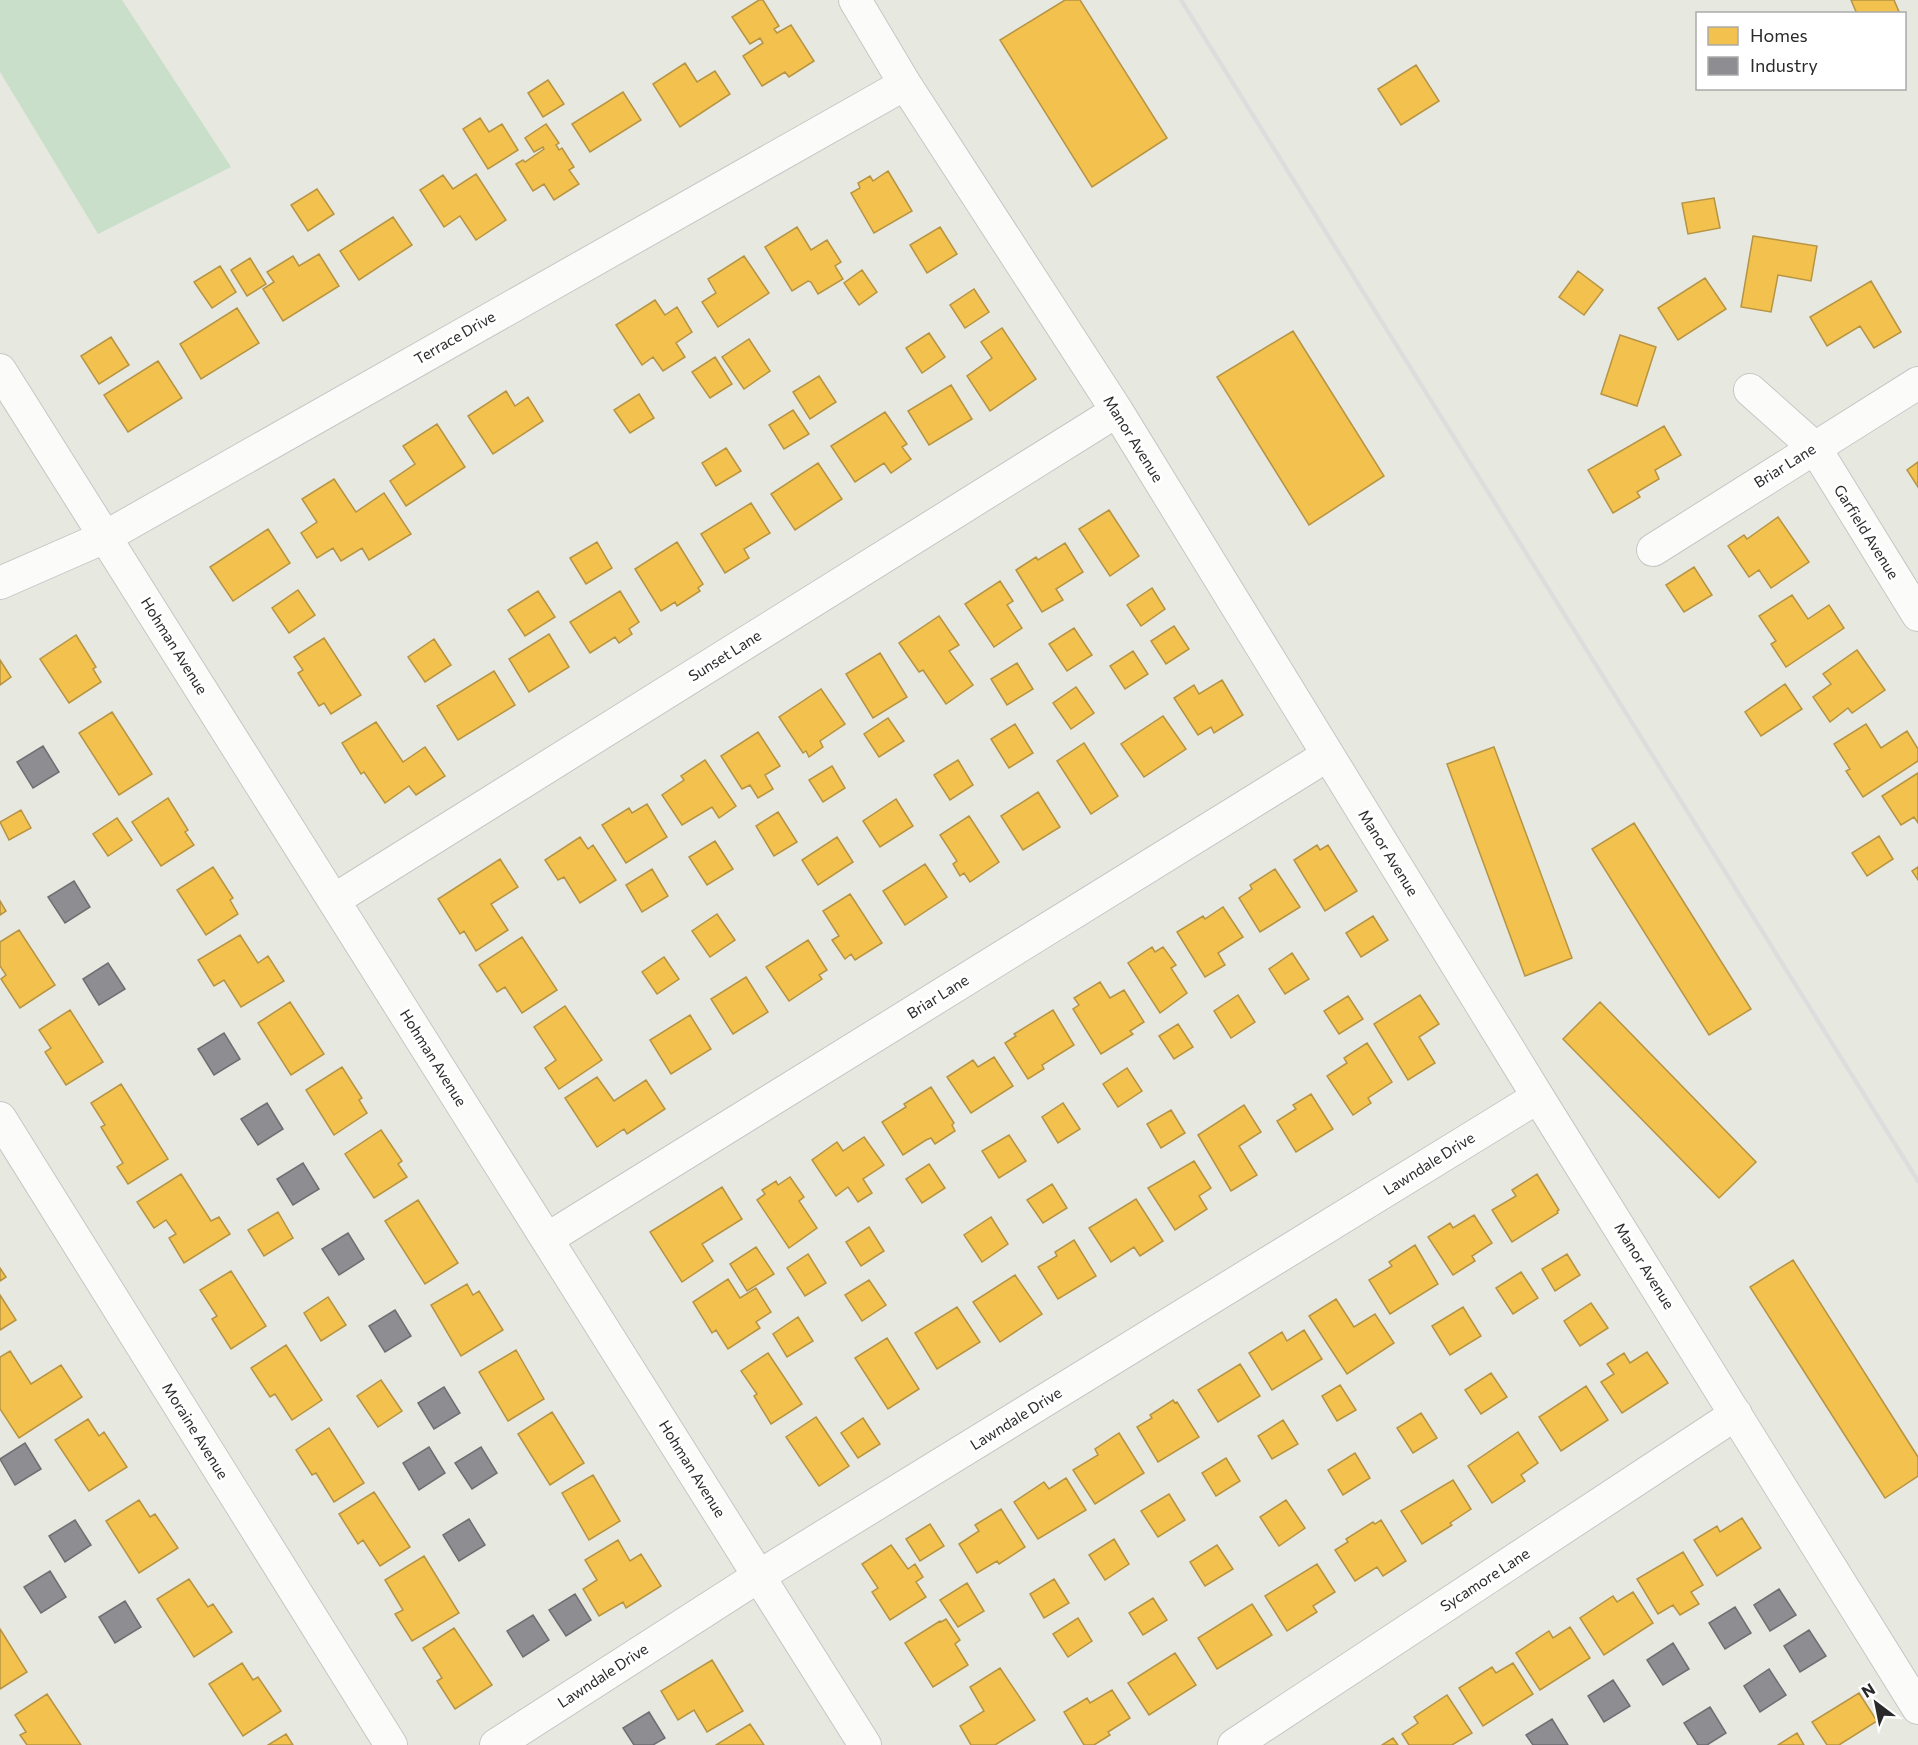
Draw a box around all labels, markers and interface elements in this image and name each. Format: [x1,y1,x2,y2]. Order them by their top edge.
legend [1696,12,1906,90]
text: Homes [1750,24,1808,46]
text: Industry [1750,54,1818,76]
street label: Terrace Drive [411,307,498,368]
street label: Manor Avenue [1100,392,1168,485]
street label: Briar Lane [1750,439,1819,491]
street label: Garfield Avenue [1831,481,1903,582]
street label: Hohman Avenue [138,594,212,697]
street label: Sunset Lane [685,626,764,685]
street label: Manor Avenue [1355,806,1423,899]
street label: Briar Lane [903,970,972,1022]
street label: Hohman Avenue [397,1006,471,1109]
street label: Lawndale Drive [1380,1128,1477,1198]
street label: Manor Avenue [1611,1219,1679,1312]
street label: Moraine Avenue [159,1379,233,1482]
street label: Lawndale Drive [967,1383,1064,1453]
street label: Hohman Avenue [656,1417,730,1520]
street label: Sycamore Lane [1436,1544,1533,1615]
street label: Lawndale Drive [554,1639,651,1711]
north arrow [1846,1673,1906,1733]
text: N [1858,1679,1878,1701]

